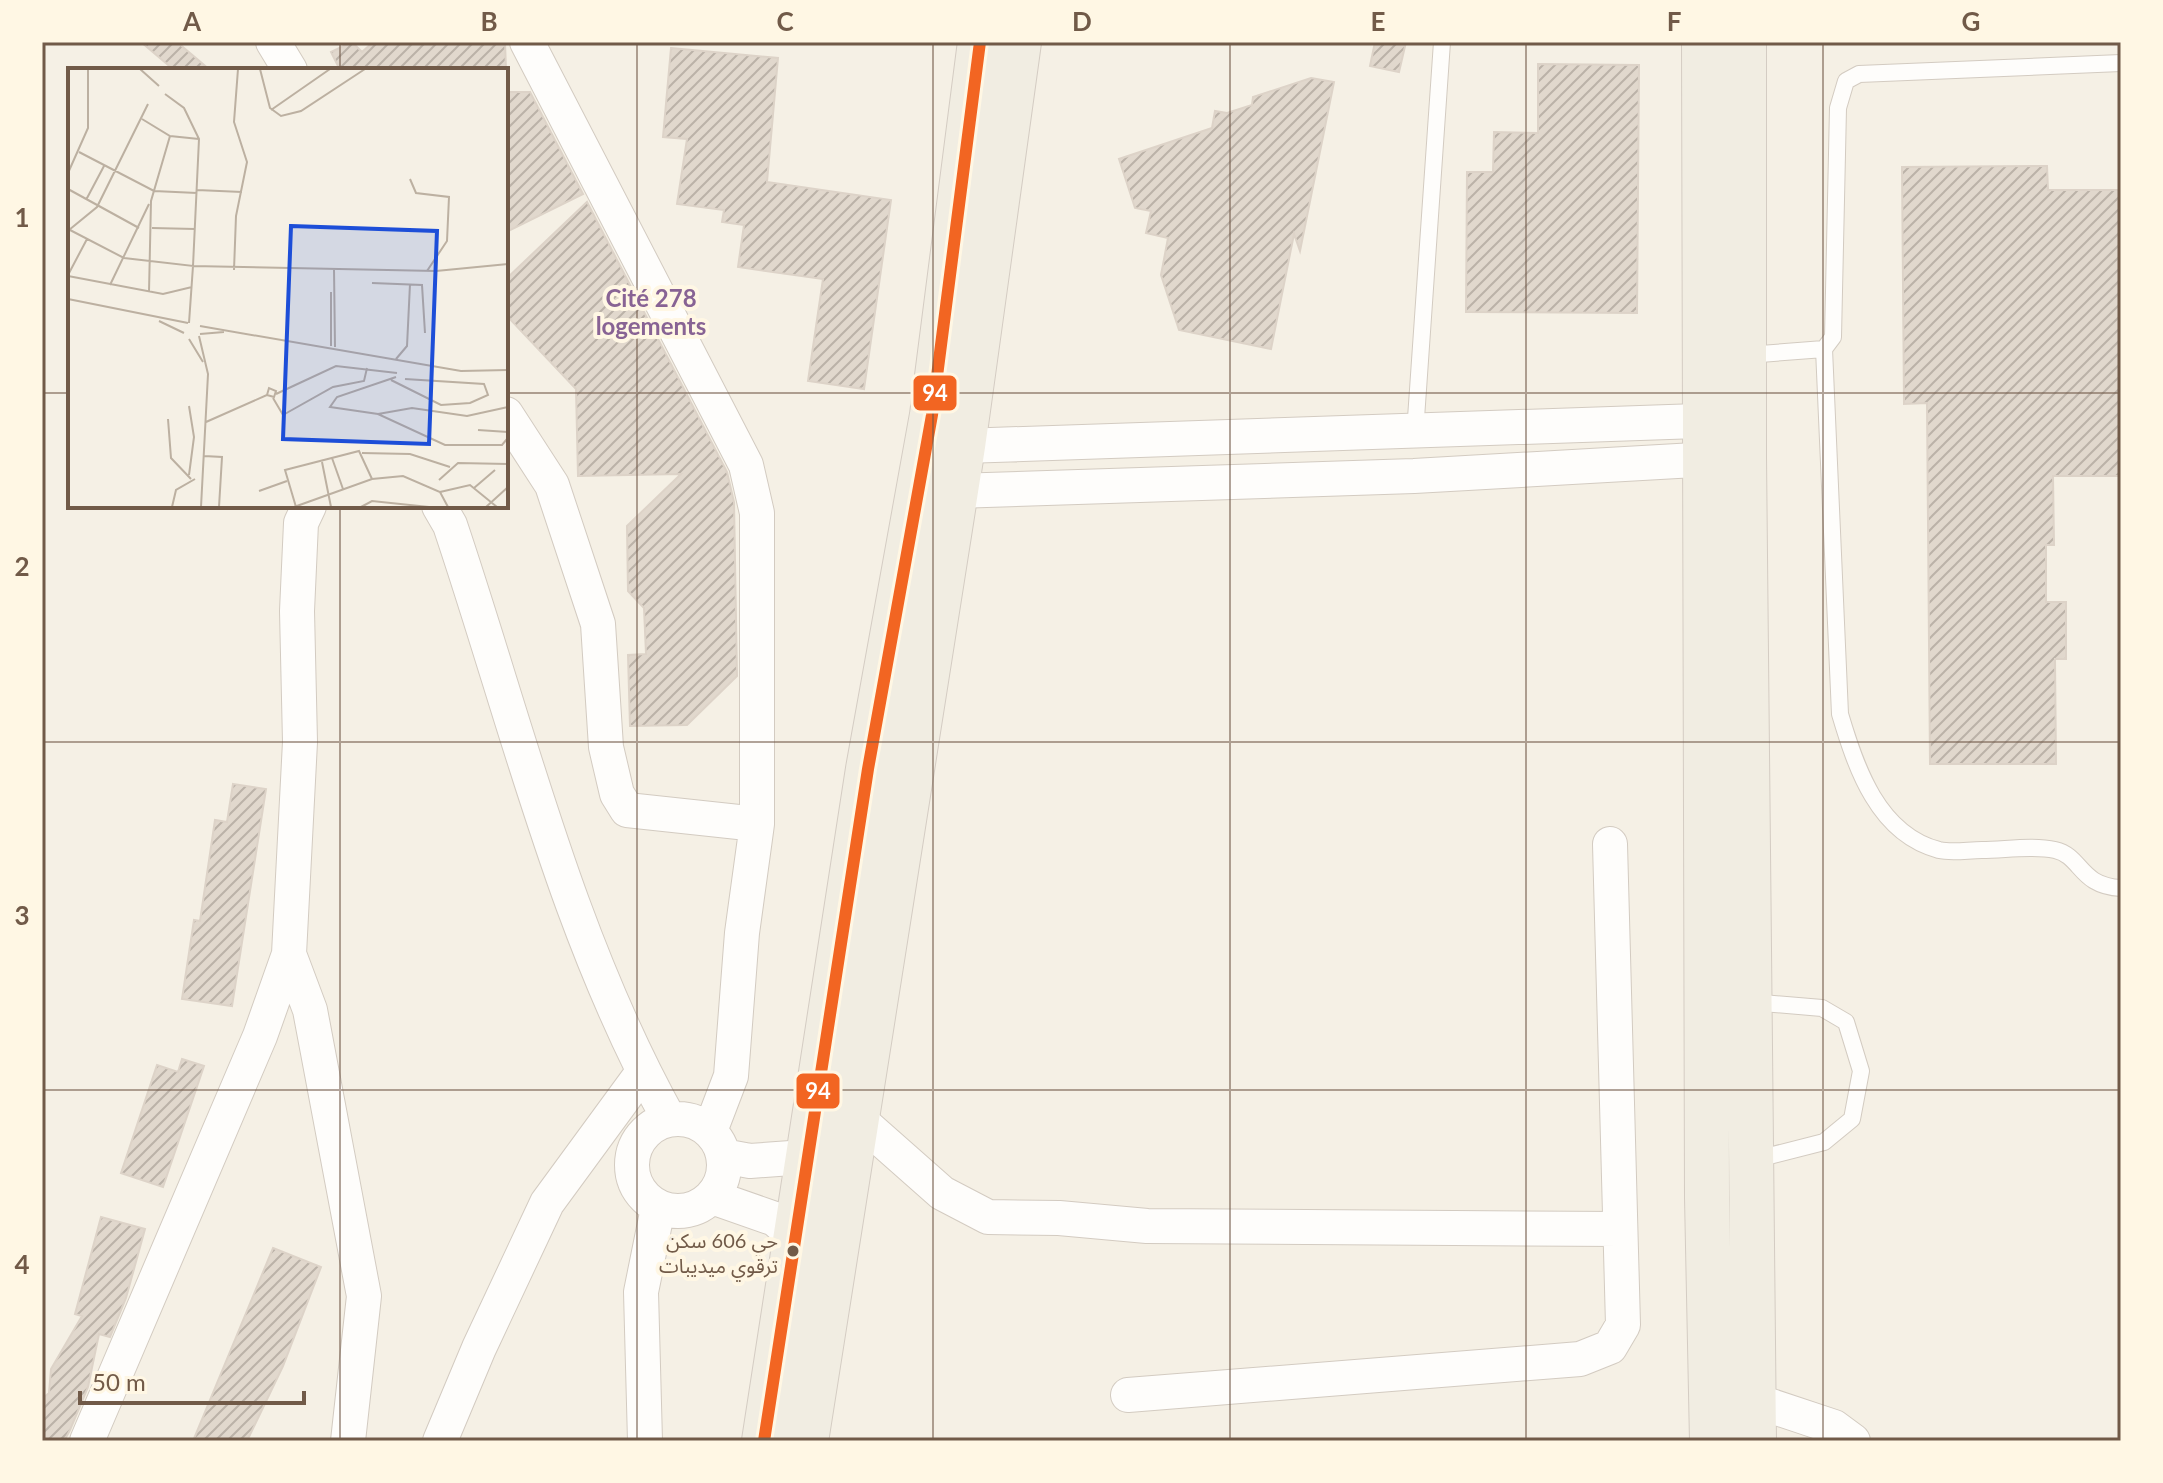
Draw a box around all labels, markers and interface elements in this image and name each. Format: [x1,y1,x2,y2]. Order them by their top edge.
text: A [182,5,202,37]
text: B [480,5,498,37]
text: C [776,5,794,37]
text: D [1072,5,1092,37]
text: E [1371,5,1385,37]
text: F [1667,5,1681,37]
text: G [1962,5,1980,37]
inset map [68,68,508,508]
text: 1 [14,201,30,233]
district label: Cité 278 logements [596,283,706,340]
line badge: 94 [912,374,958,412]
text: 94 [922,379,948,406]
text: 2 [14,550,30,582]
text: 3 [14,899,30,931]
line badge: 94 [795,1072,841,1110]
text: 94 [805,1077,831,1104]
place label: حي 606 سكن ترقوي ميديبات [659,1228,778,1282]
marker: حي 606 سكن ترقوي ميديبات [785,1243,801,1259]
text: 4 [14,1248,30,1280]
scale bar [80,1355,304,1405]
text: 50 m [92,1367,146,1396]

